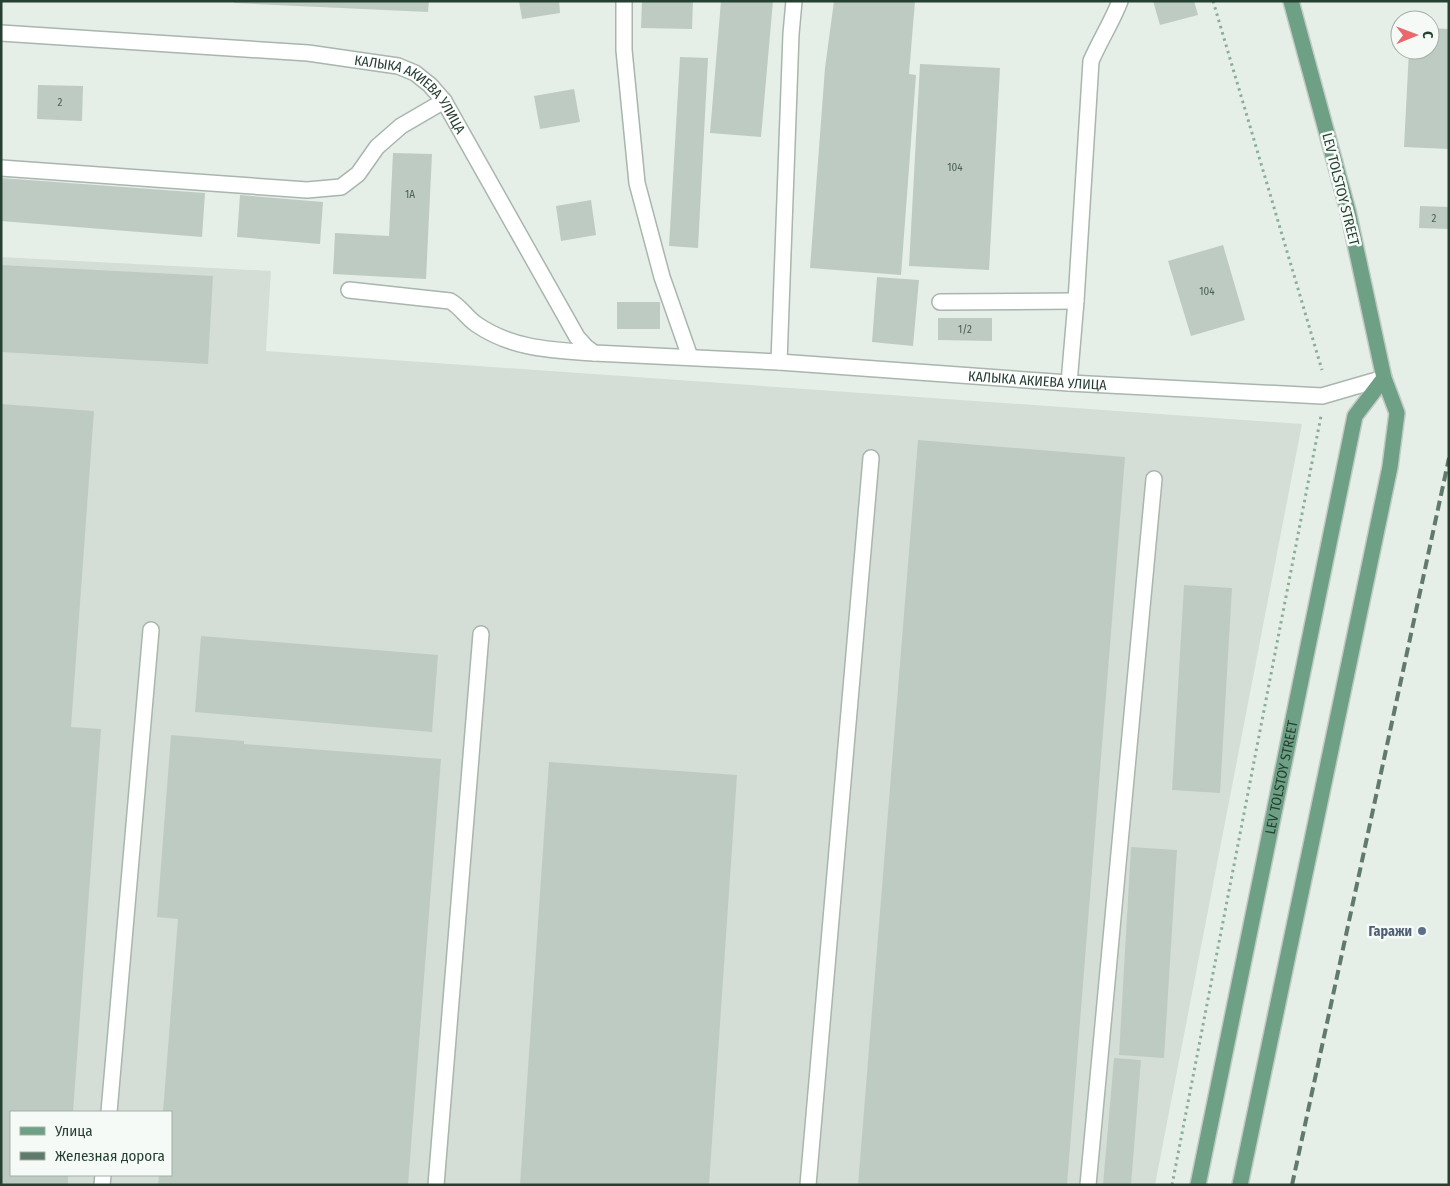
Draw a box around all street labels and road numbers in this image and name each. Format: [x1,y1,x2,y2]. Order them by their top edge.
street label: КАЛЫКА АКИЕВА УЛИЦА [353,52,469,137]
street label: LEV TOLSTOY STREET [1318,131,1363,248]
street label: КАЛЫКА АКИЕВА УЛИЦА [967,368,1108,394]
street label: LEV TOLSTOY STREET [1262,719,1302,836]

